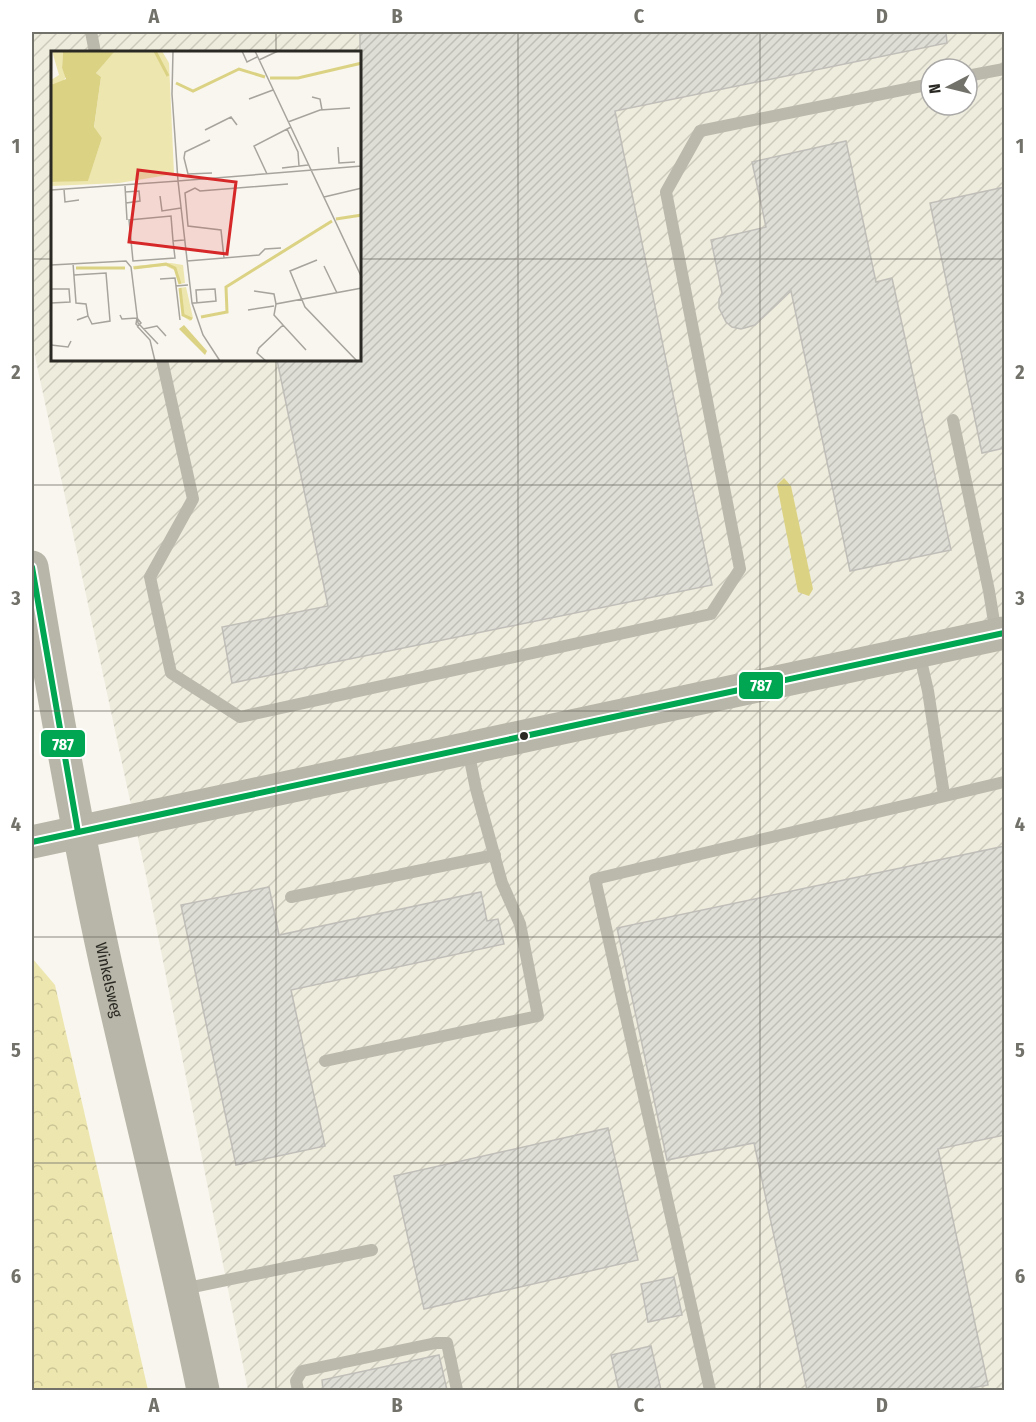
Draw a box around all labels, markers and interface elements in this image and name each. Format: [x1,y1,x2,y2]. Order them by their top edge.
text: A [148,4,161,28]
text: B [391,4,403,28]
text: C [634,4,645,28]
text: D [876,4,888,28]
inset map [51,51,362,362]
north arrow [919,57,979,117]
text: N [925,83,945,95]
text: 1 [12,134,20,158]
text: 1 [1016,134,1024,158]
text: 2 [10,360,21,384]
text: 2 [1014,360,1025,384]
text: 3 [10,586,21,610]
text: 3 [1014,586,1025,610]
line badge: 787 [738,671,784,700]
text: 787 [750,676,772,695]
line badge: 787 [40,729,86,758]
unlabelled marker [518,730,530,742]
text: 787 [52,735,74,754]
text: 4 [11,812,21,836]
text: 4 [1015,812,1025,836]
street label: Winkelsweg [91,940,127,1020]
text: 5 [11,1038,21,1062]
text: 5 [1015,1038,1025,1062]
text: 6 [11,1264,21,1288]
text: 6 [1015,1264,1025,1288]
text: A [148,1393,161,1417]
text: B [391,1393,403,1417]
text: C [634,1393,645,1417]
text: D [876,1393,888,1417]

